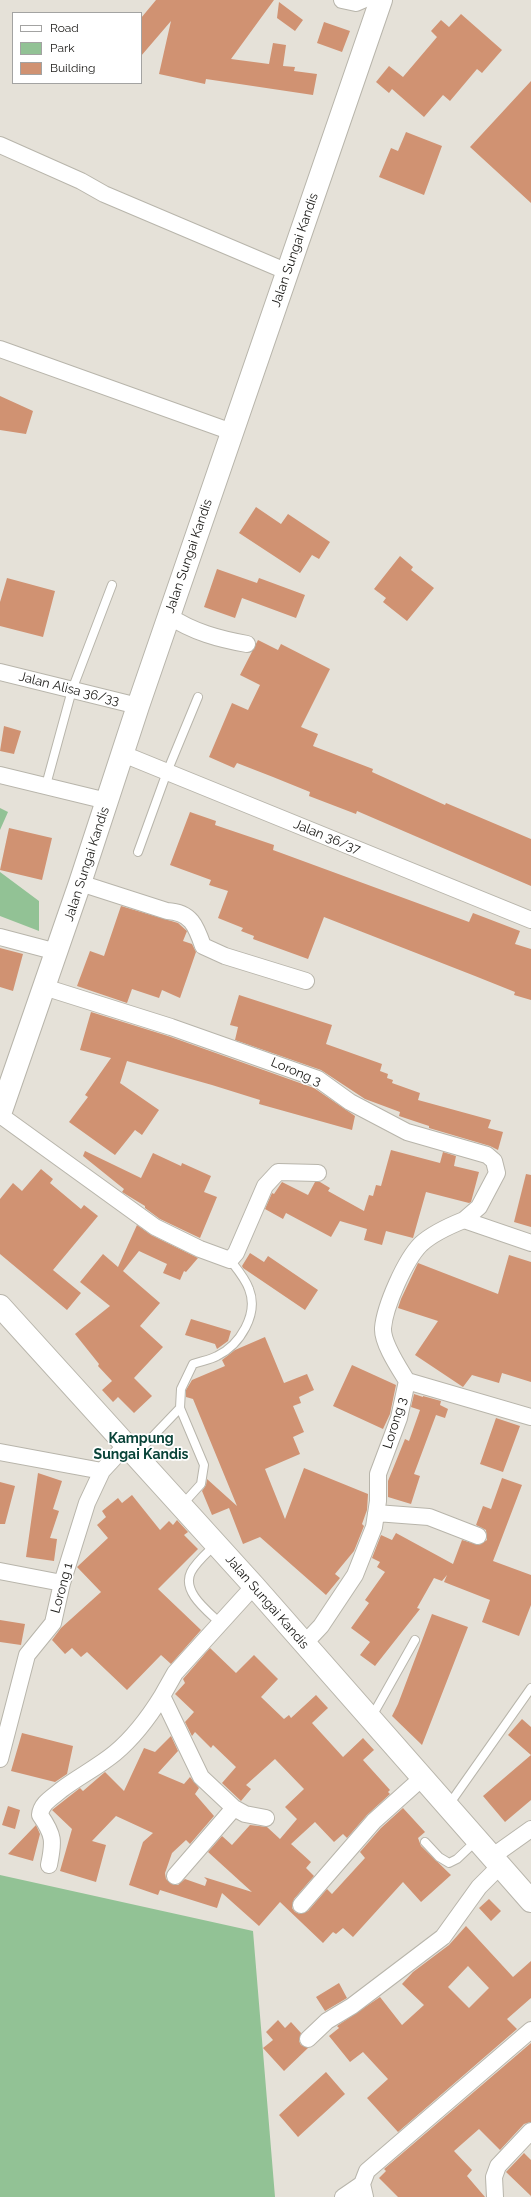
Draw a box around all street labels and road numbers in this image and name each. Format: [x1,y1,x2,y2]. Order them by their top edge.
street label: Jalan Sungai Kandis [268,191,322,309]
street label: Jalan Sungai Kandis [162,497,216,615]
street label: Jalan Alisa 36/33 [17,669,121,709]
street label: Jalan Sungai Kandis [61,805,113,923]
street label: Jalan 36/37 [291,816,363,858]
street label: Lorong 3 [269,1054,323,1090]
street label: Lorong 3 [380,1395,410,1451]
street label: Jalan Sungai Kandis [222,1552,312,1652]
street label: Lorong 1 [48,1561,76,1615]

